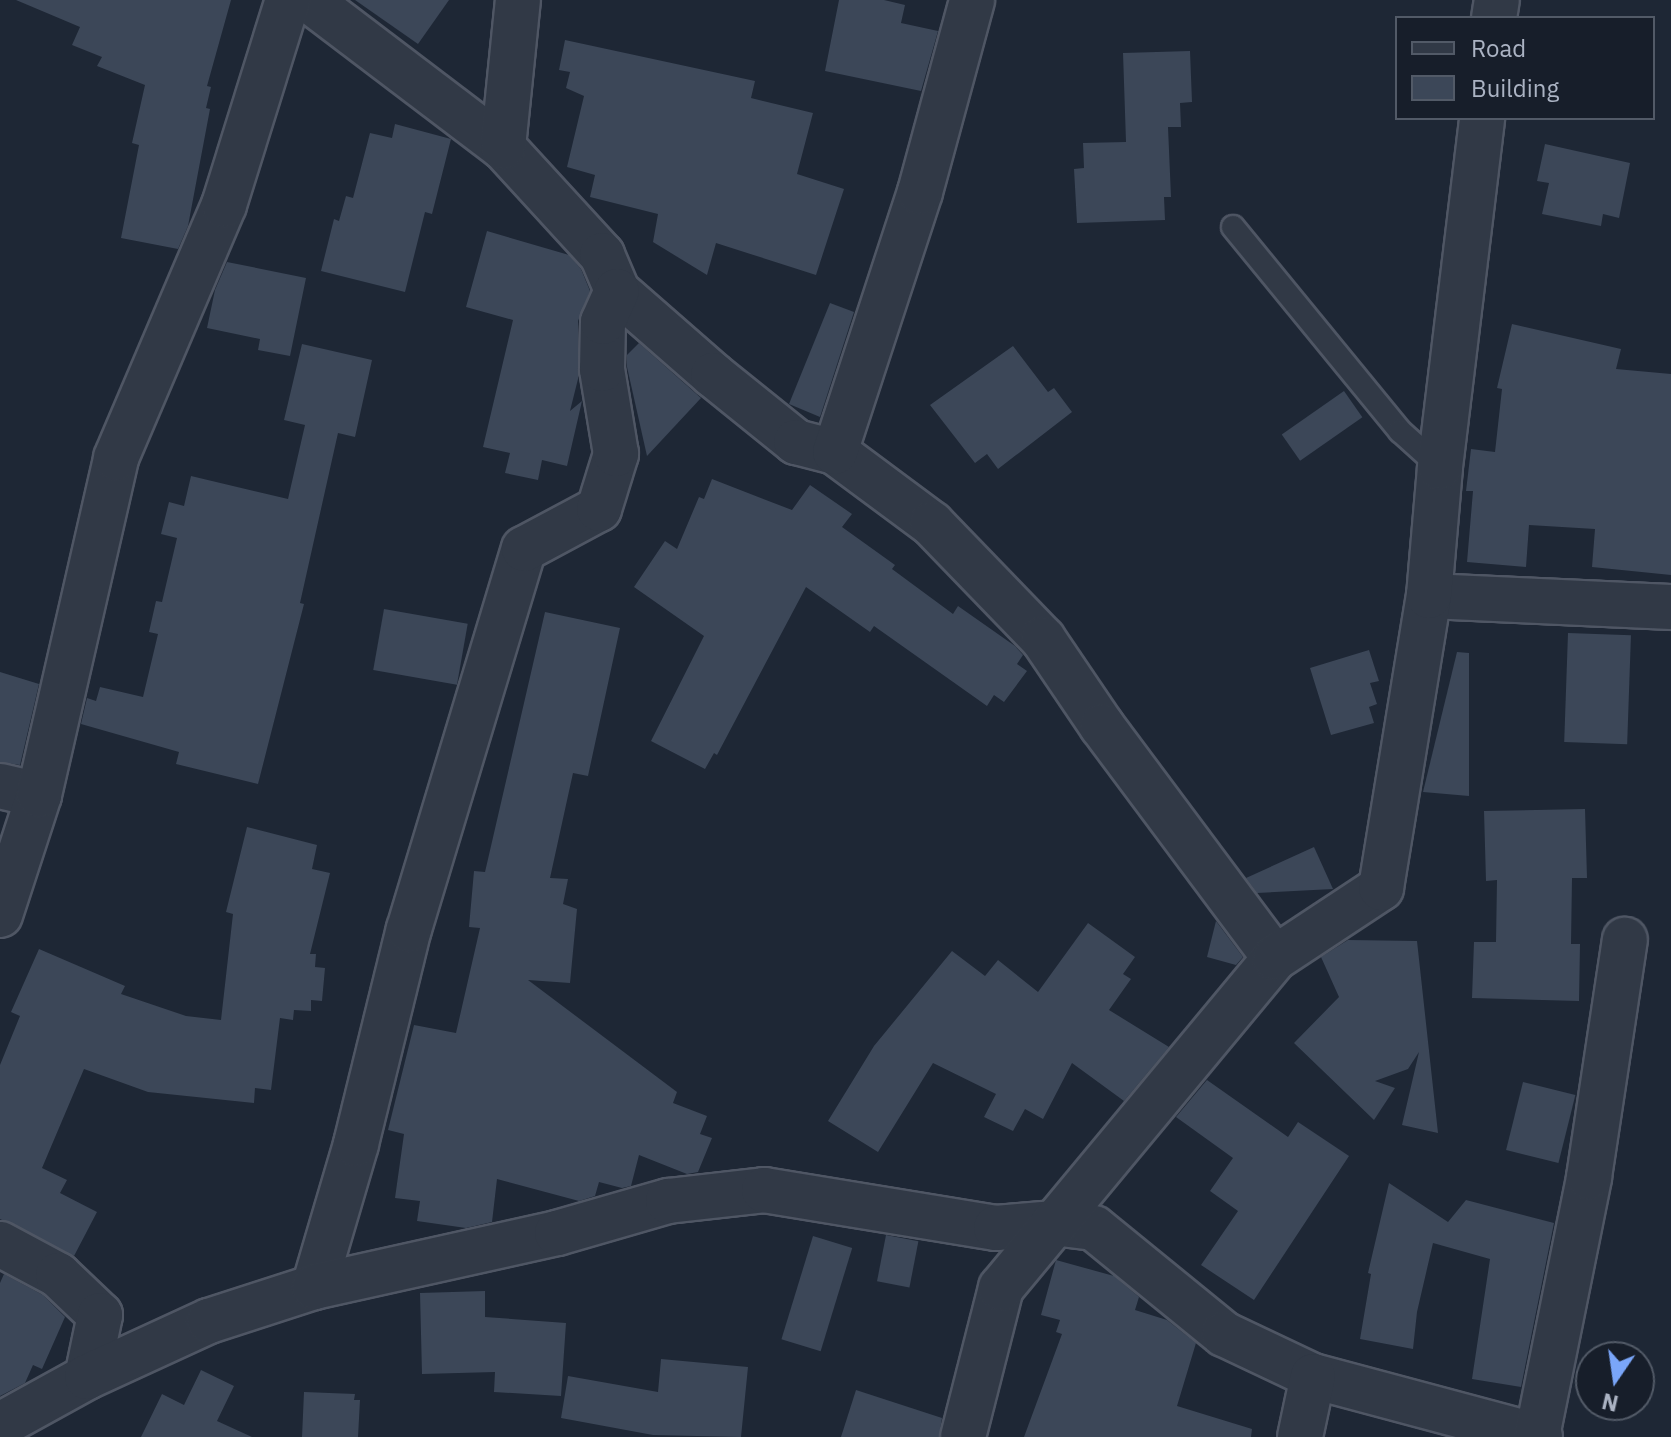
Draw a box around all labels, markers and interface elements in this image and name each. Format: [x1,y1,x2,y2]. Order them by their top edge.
legend [1395,16,1655,120]
text: Road [1471,32,1526,64]
text: Building [1471,72,1559,104]
north arrow [1575,1341,1655,1421]
text: N [1599,1387,1621,1419]

